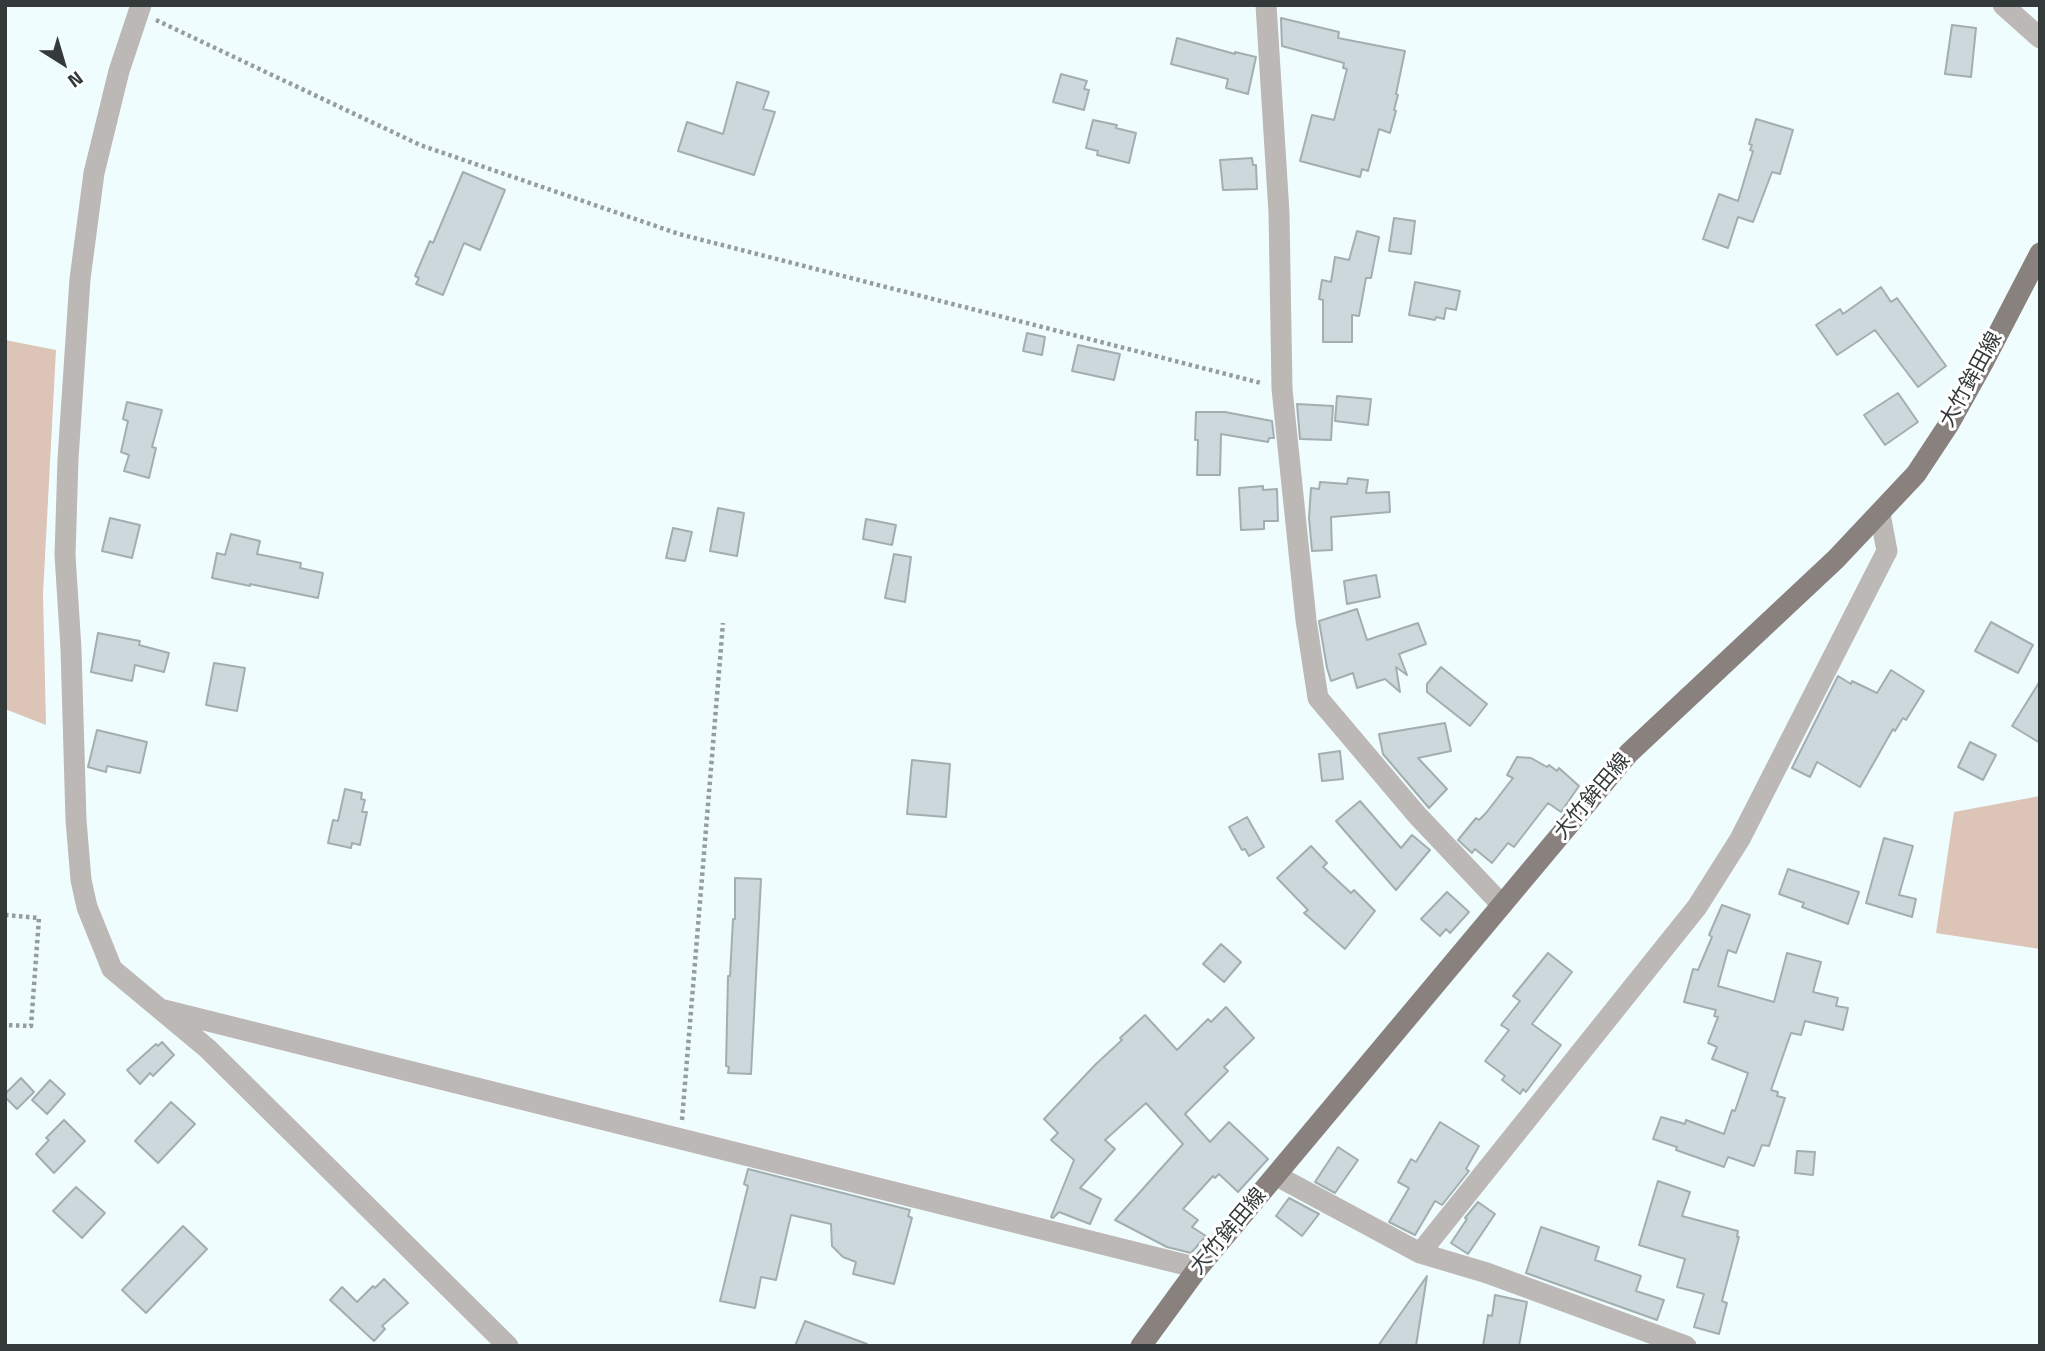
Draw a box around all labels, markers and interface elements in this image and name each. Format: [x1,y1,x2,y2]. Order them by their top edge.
north arrow [28,28,98,98]
text: N [62,65,90,96]
street label: 大竹鉾田線 [1936,328,2008,432]
street label: 大竹鉾田線 [1550,749,1636,845]
street label: 大竹鉾田線 [1186,1184,1272,1280]

